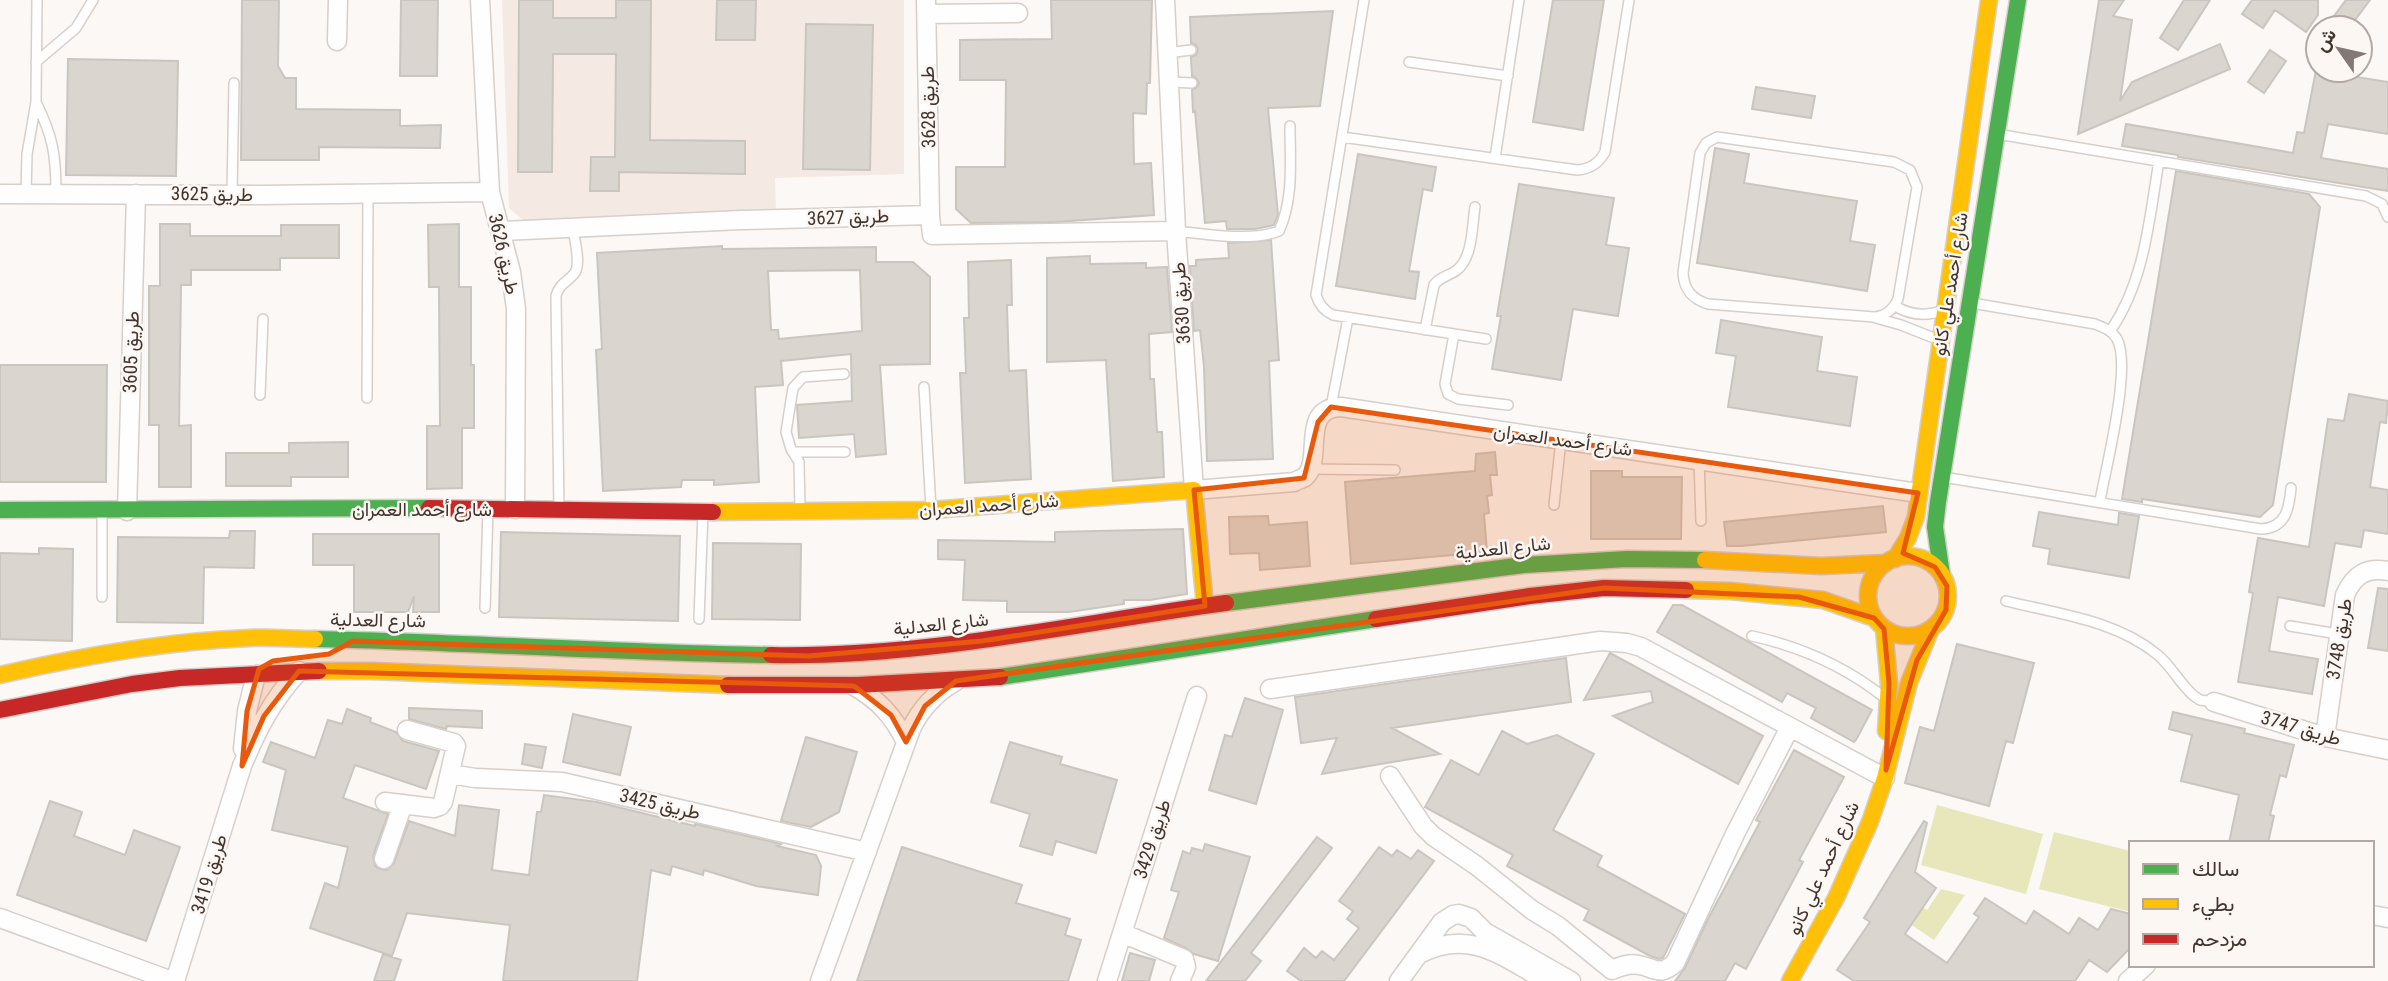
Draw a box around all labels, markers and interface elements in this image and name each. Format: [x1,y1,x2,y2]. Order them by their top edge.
north arrow [2304,14,2374,84]
text: ش [2309,24,2341,56]
street label: طريق 3628 [916,66,940,148]
street label: طريق 3625 [171,182,253,206]
street label: طريق 3627 [807,204,889,230]
street label: طريق 3626 [484,211,524,297]
street label: شارع أحمد علي كانو [1927,211,1977,358]
street label: طريق 3630 [1167,261,1195,345]
street label: طريق 3605 [118,311,144,393]
street label: شارع أحمد العمران [1492,419,1634,462]
street label: شارع أحمد العمران [918,489,1060,522]
street label: شارع أحمد العمران [352,498,492,522]
street label: شارع العدلية [1454,532,1552,565]
street label: طريق 3748 [2321,597,2357,681]
street label: شارع العدلية [330,608,426,633]
street label: شارع العدلية [892,608,990,641]
street label: طريق 3747 [2258,706,2344,750]
street label: طريق 3425 [617,784,703,824]
street label: طريق 3429 [1128,796,1176,882]
street label: شارع أحمد علي كانو [1782,797,1868,940]
street label: طريق 3419 [186,831,232,917]
legend [2129,841,2374,967]
text: سالك [2192,857,2239,881]
text: بطيء [2192,892,2235,921]
text: مزدحم [2192,927,2247,953]

